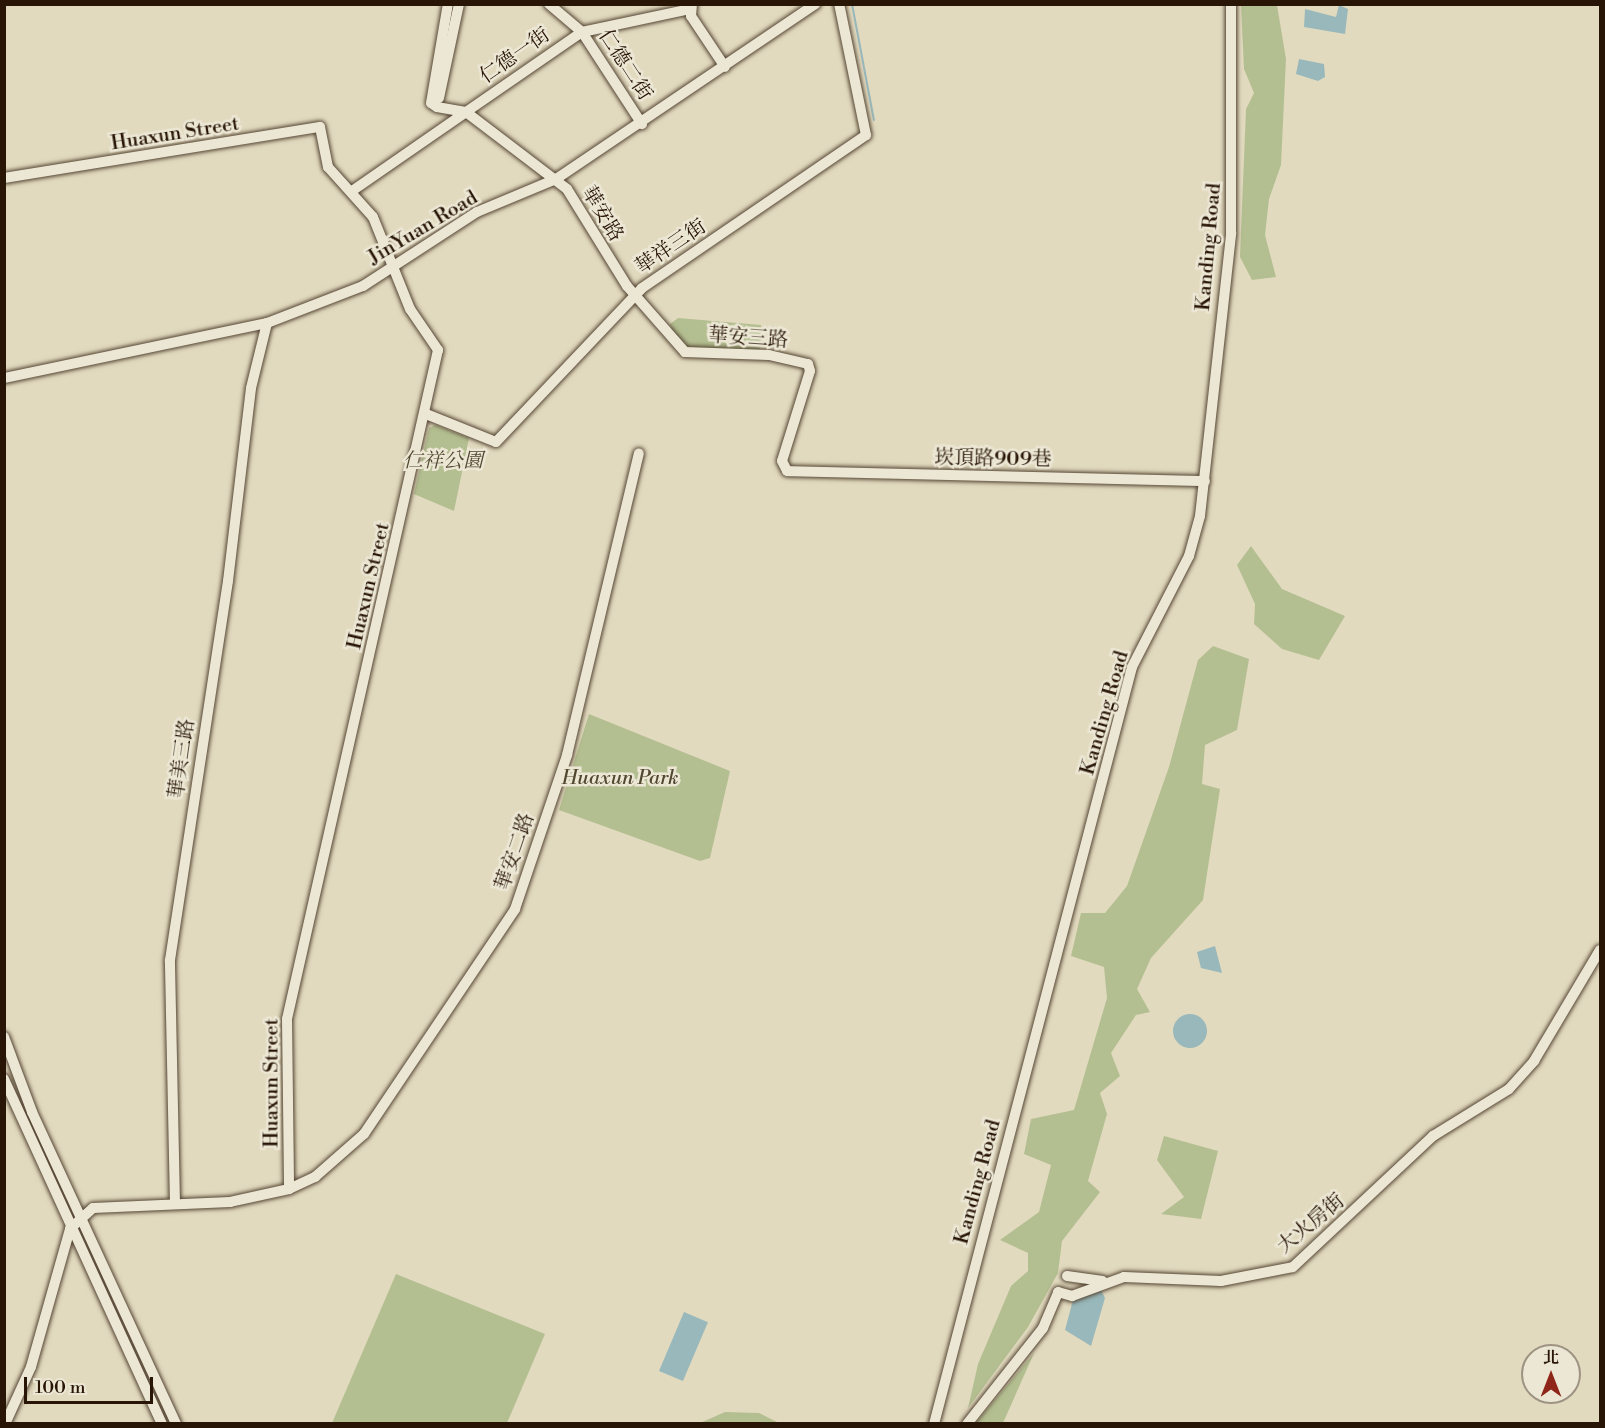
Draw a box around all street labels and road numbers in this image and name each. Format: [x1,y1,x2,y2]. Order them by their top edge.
street label: 仁德一街 [475,23,555,89]
street label: 仁德二街 [593,25,657,105]
street label: Huaxun Street [109,112,241,156]
street label: 華安路 [576,182,628,246]
street label: Kanding Road [1191,182,1227,312]
street label: JinYuan Road [364,186,482,270]
street label: 華祥三街 [631,215,711,279]
street label: 華安三路 [707,323,789,353]
street label: 崁頂路909巷 [934,446,1052,472]
street label: Huaxun Street [343,520,395,652]
street label: Kanding Road [1076,648,1134,778]
street label: 華美三路 [165,718,199,800]
street label: 華安二路 [491,810,539,894]
street label: Huaxun Street [260,1018,284,1148]
street label: Kanding Road [950,1117,1006,1247]
street label: 大火房街 [1273,1189,1349,1259]

